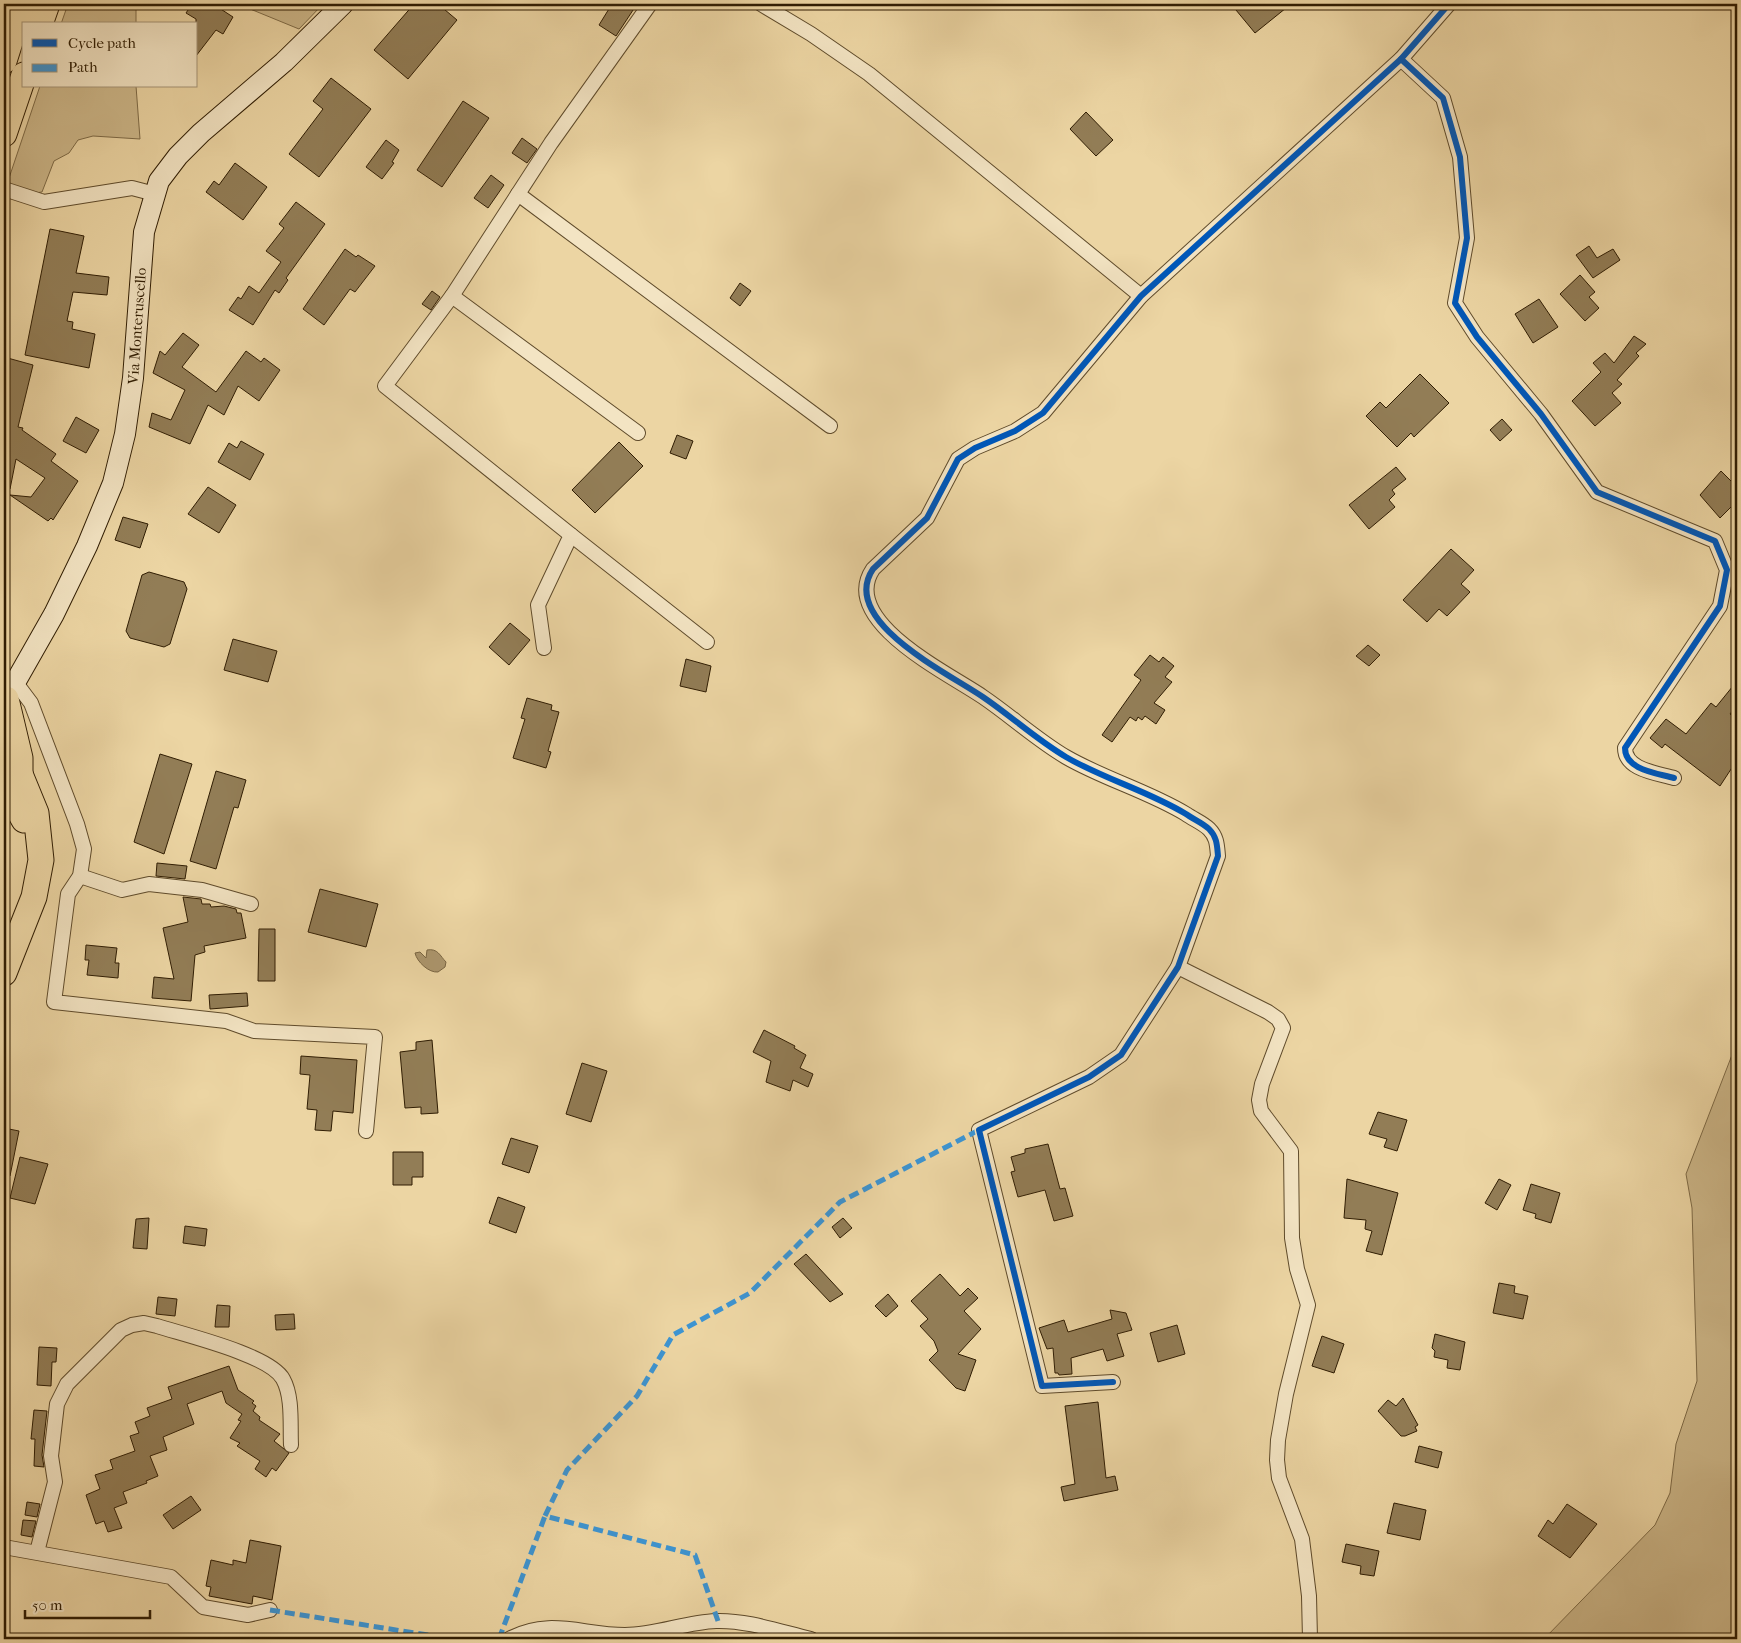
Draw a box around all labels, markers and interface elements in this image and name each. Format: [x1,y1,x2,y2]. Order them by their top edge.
legend [22,22,198,88]
text: Cycle path [68,34,136,52]
text: Path [68,58,98,76]
street label: Via Monteruscello [124,267,150,386]
scale bar [25,1588,150,1620]
text: 50 m [32,1596,63,1614]

